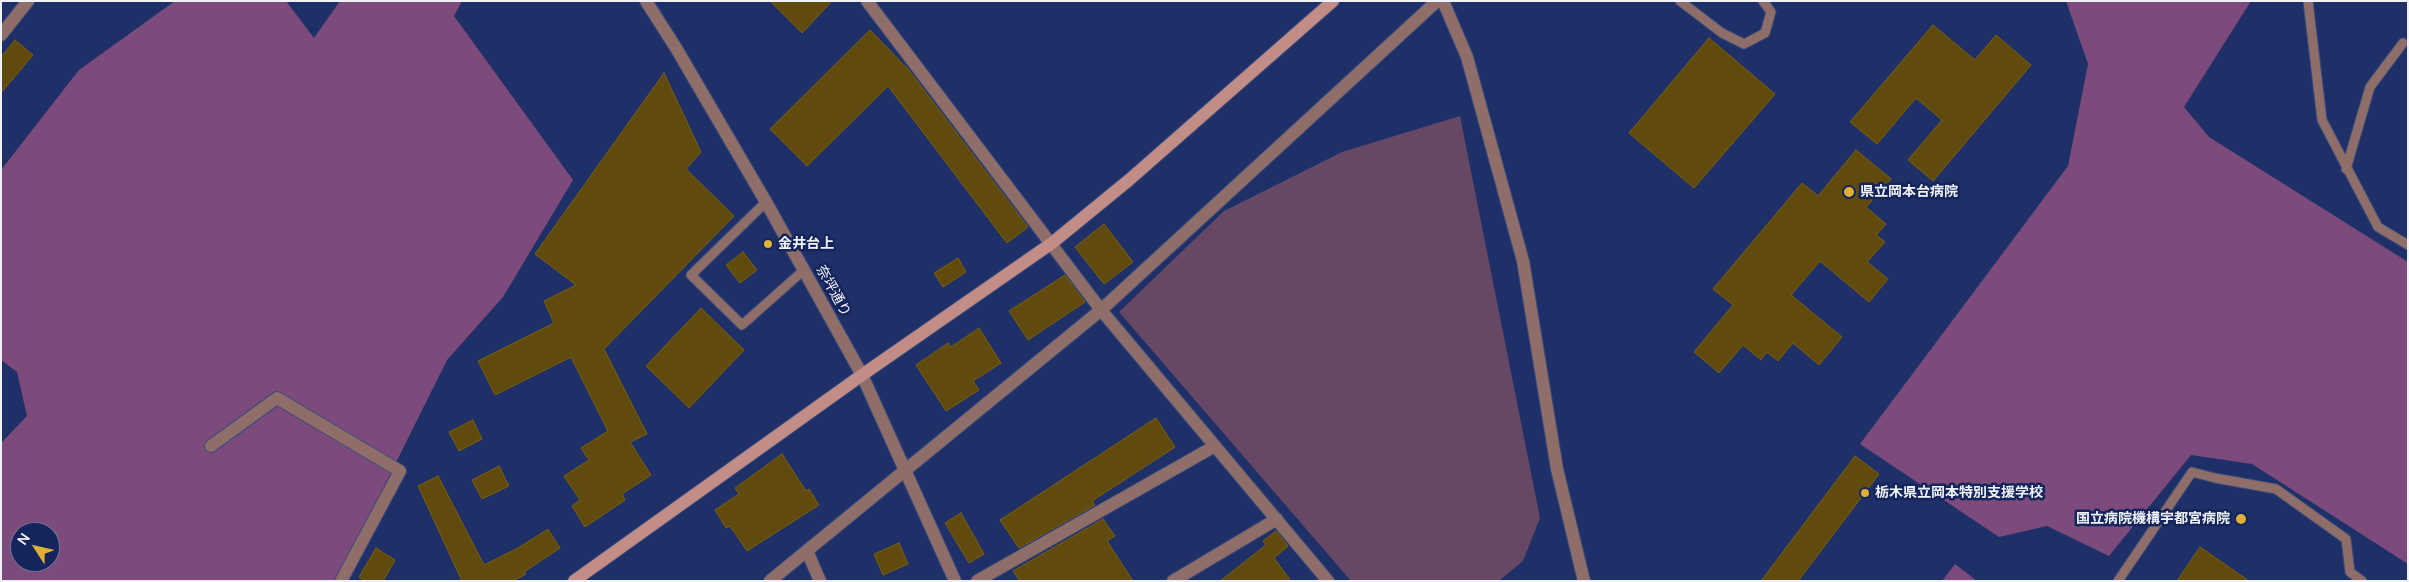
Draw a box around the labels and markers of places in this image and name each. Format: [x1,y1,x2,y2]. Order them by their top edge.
place label: 県立岡本台病院 [1860,184,1958,200]
marker: 県立岡本台病院 [1842,185,1856,199]
place label: 金井台上 [778,236,834,252]
marker: 金井台上 [762,238,774,250]
place label: 栃木県立岡本特別支援学校 [1875,485,2043,501]
marker: 栃木県立岡本特別支援学校 [1859,487,1871,499]
place label: 国立病院機構宇都宮病院 [2076,511,2230,527]
marker: 国立病院機構宇都宮病院 [2234,512,2248,526]

